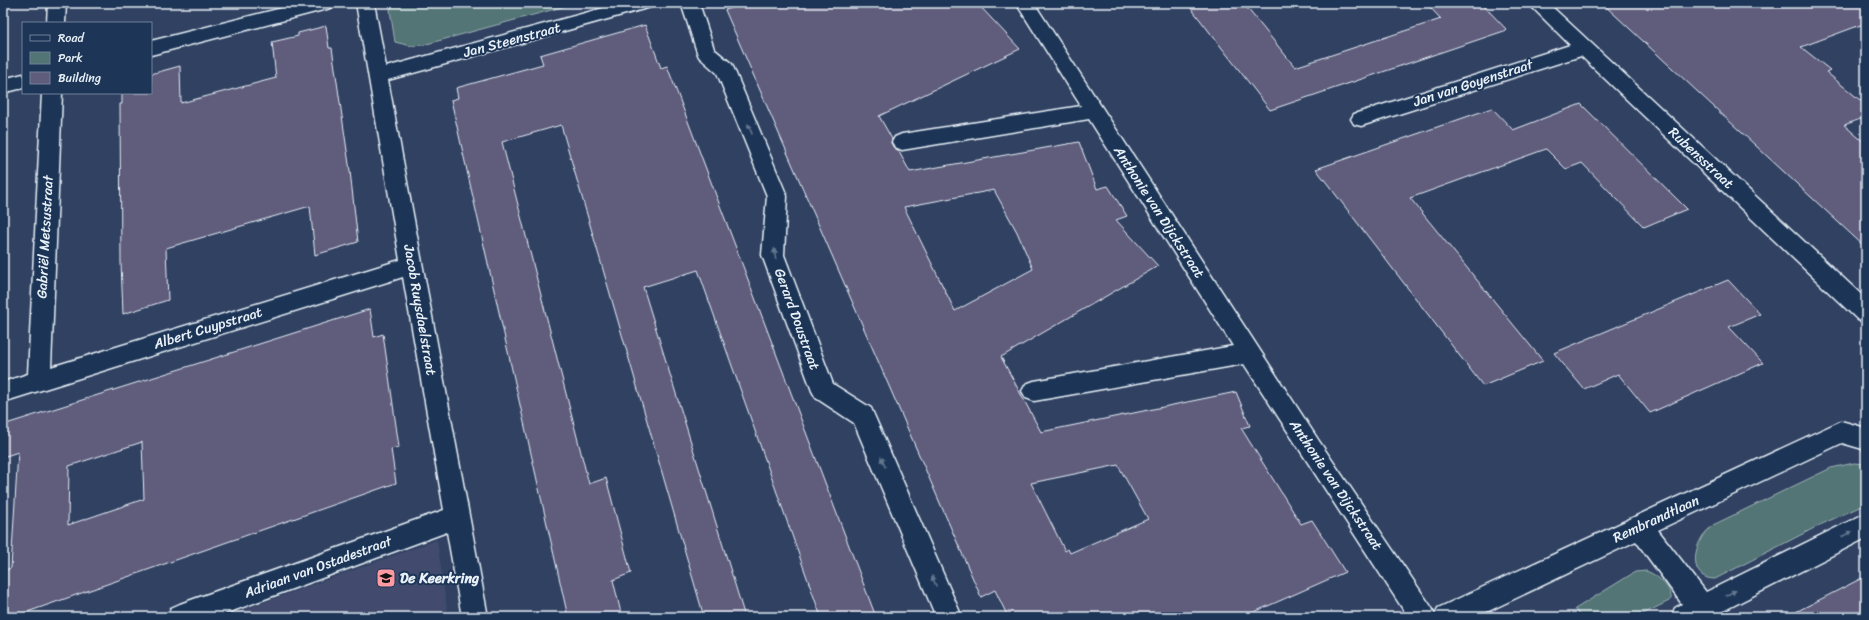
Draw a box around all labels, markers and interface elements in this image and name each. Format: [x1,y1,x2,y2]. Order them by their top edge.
street label: Jan Steenstraat [460,15,563,65]
legend [22,22,152,94]
text: Road [58,27,85,49]
text: Park [58,47,83,69]
street label: Jan van Goyenstraat [1409,51,1537,114]
text: Building [58,67,101,89]
street label: Rubensstraat [1662,121,1740,195]
one-way arrow [746,123,752,135]
street label: Anthonie van Dijckstraat [1106,140,1211,283]
street label: Gabriël Metsustraat [29,173,61,299]
street label: Jacob Ruysdaelstraat [396,242,444,377]
one-way arrow [771,248,778,260]
street label: Gerard Doustraat [767,265,827,373]
street label: Albert Cuypstraat [149,300,266,357]
street label: Anthonie van Dijckstraat [1282,414,1389,556]
one-way arrow [879,455,885,467]
street label: Rembrandtlaan [1609,488,1704,550]
street label: Adriaan van Ostadestraat [240,528,397,606]
one-way arrow [1841,531,1853,537]
place label: De Keerkring [400,566,480,591]
school or university icon: De Keerkring [375,567,397,589]
one-way arrow [931,576,937,587]
one-way arrow [1725,590,1737,596]

